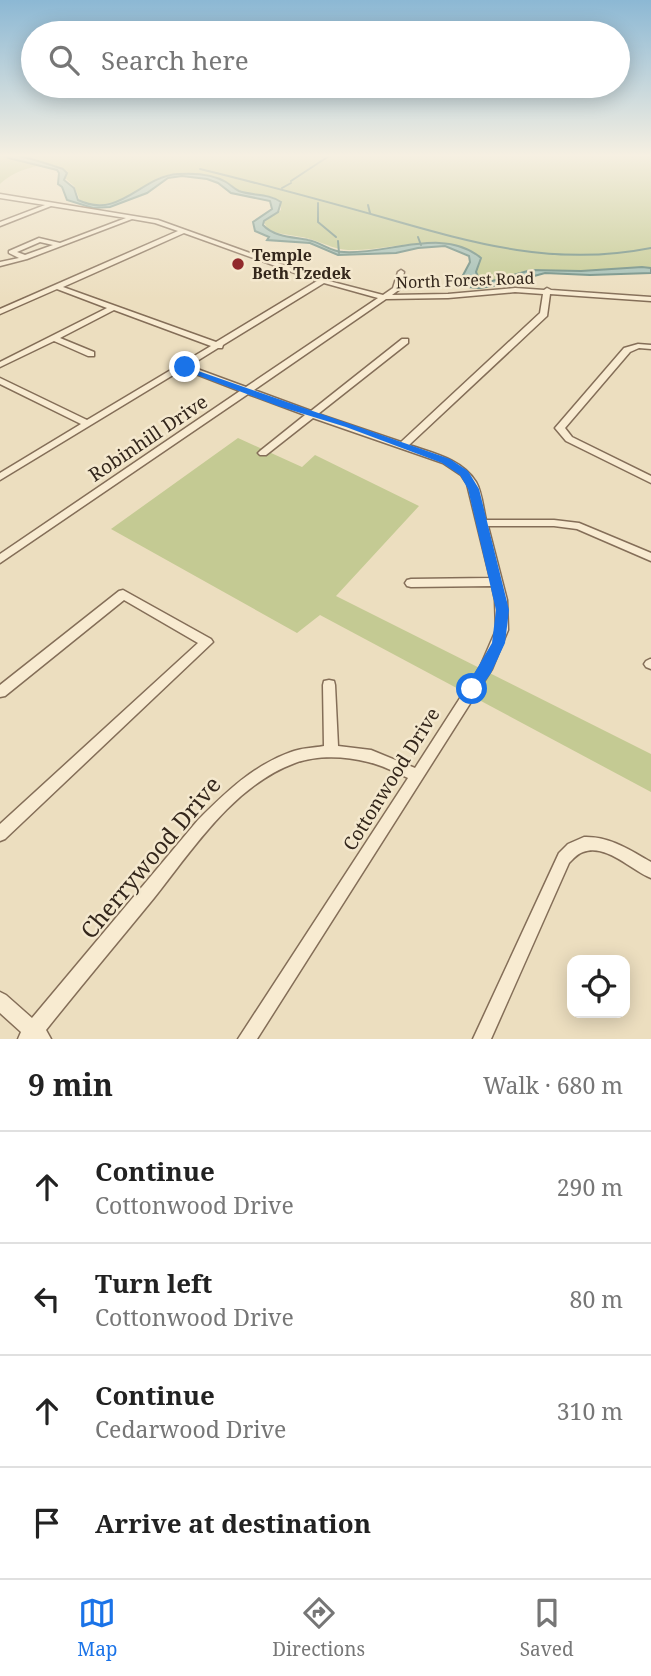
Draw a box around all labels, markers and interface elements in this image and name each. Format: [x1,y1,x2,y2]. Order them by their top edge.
search box [21,21,630,98]
icon: search [45,41,83,79]
text: Search here [101,42,249,78]
place label: Temple Beth Tzedek [252,244,352,284]
marker: Temple Beth Tzedek [230,256,246,272]
street label: North Forest Road [395,267,535,293]
route end [169,351,200,382]
street label: Robinhill Drive [83,389,213,487]
route start [456,673,487,704]
street label: Cottonwood Drive [336,703,446,855]
street label: Cherrywood Drive [73,769,227,945]
map controls [567,955,630,1018]
button: locate [567,955,630,1018]
text: 9 min [28,1064,113,1105]
text: Walk · 680 m [483,1069,623,1101]
text: Continue [95,1153,215,1189]
icon: ahead [28,1168,66,1206]
text: 290 m [557,1171,623,1203]
text: Cottonwood Drive [95,1189,294,1221]
text: Turn left [95,1265,212,1301]
icon: left [28,1280,66,1318]
text: 80 m [570,1283,623,1315]
text: Cottonwood Drive [95,1301,294,1333]
text: Continue [95,1377,215,1413]
icon: ahead [28,1392,66,1430]
text: 310 m [557,1395,623,1427]
text: Cedarwood Drive [95,1413,286,1445]
icon: arrive [28,1504,66,1542]
text: Arrive at destination [95,1505,371,1541]
tab: Map [77,1594,118,1662]
tab: Directions [272,1594,365,1662]
tab: Saved [520,1594,574,1662]

